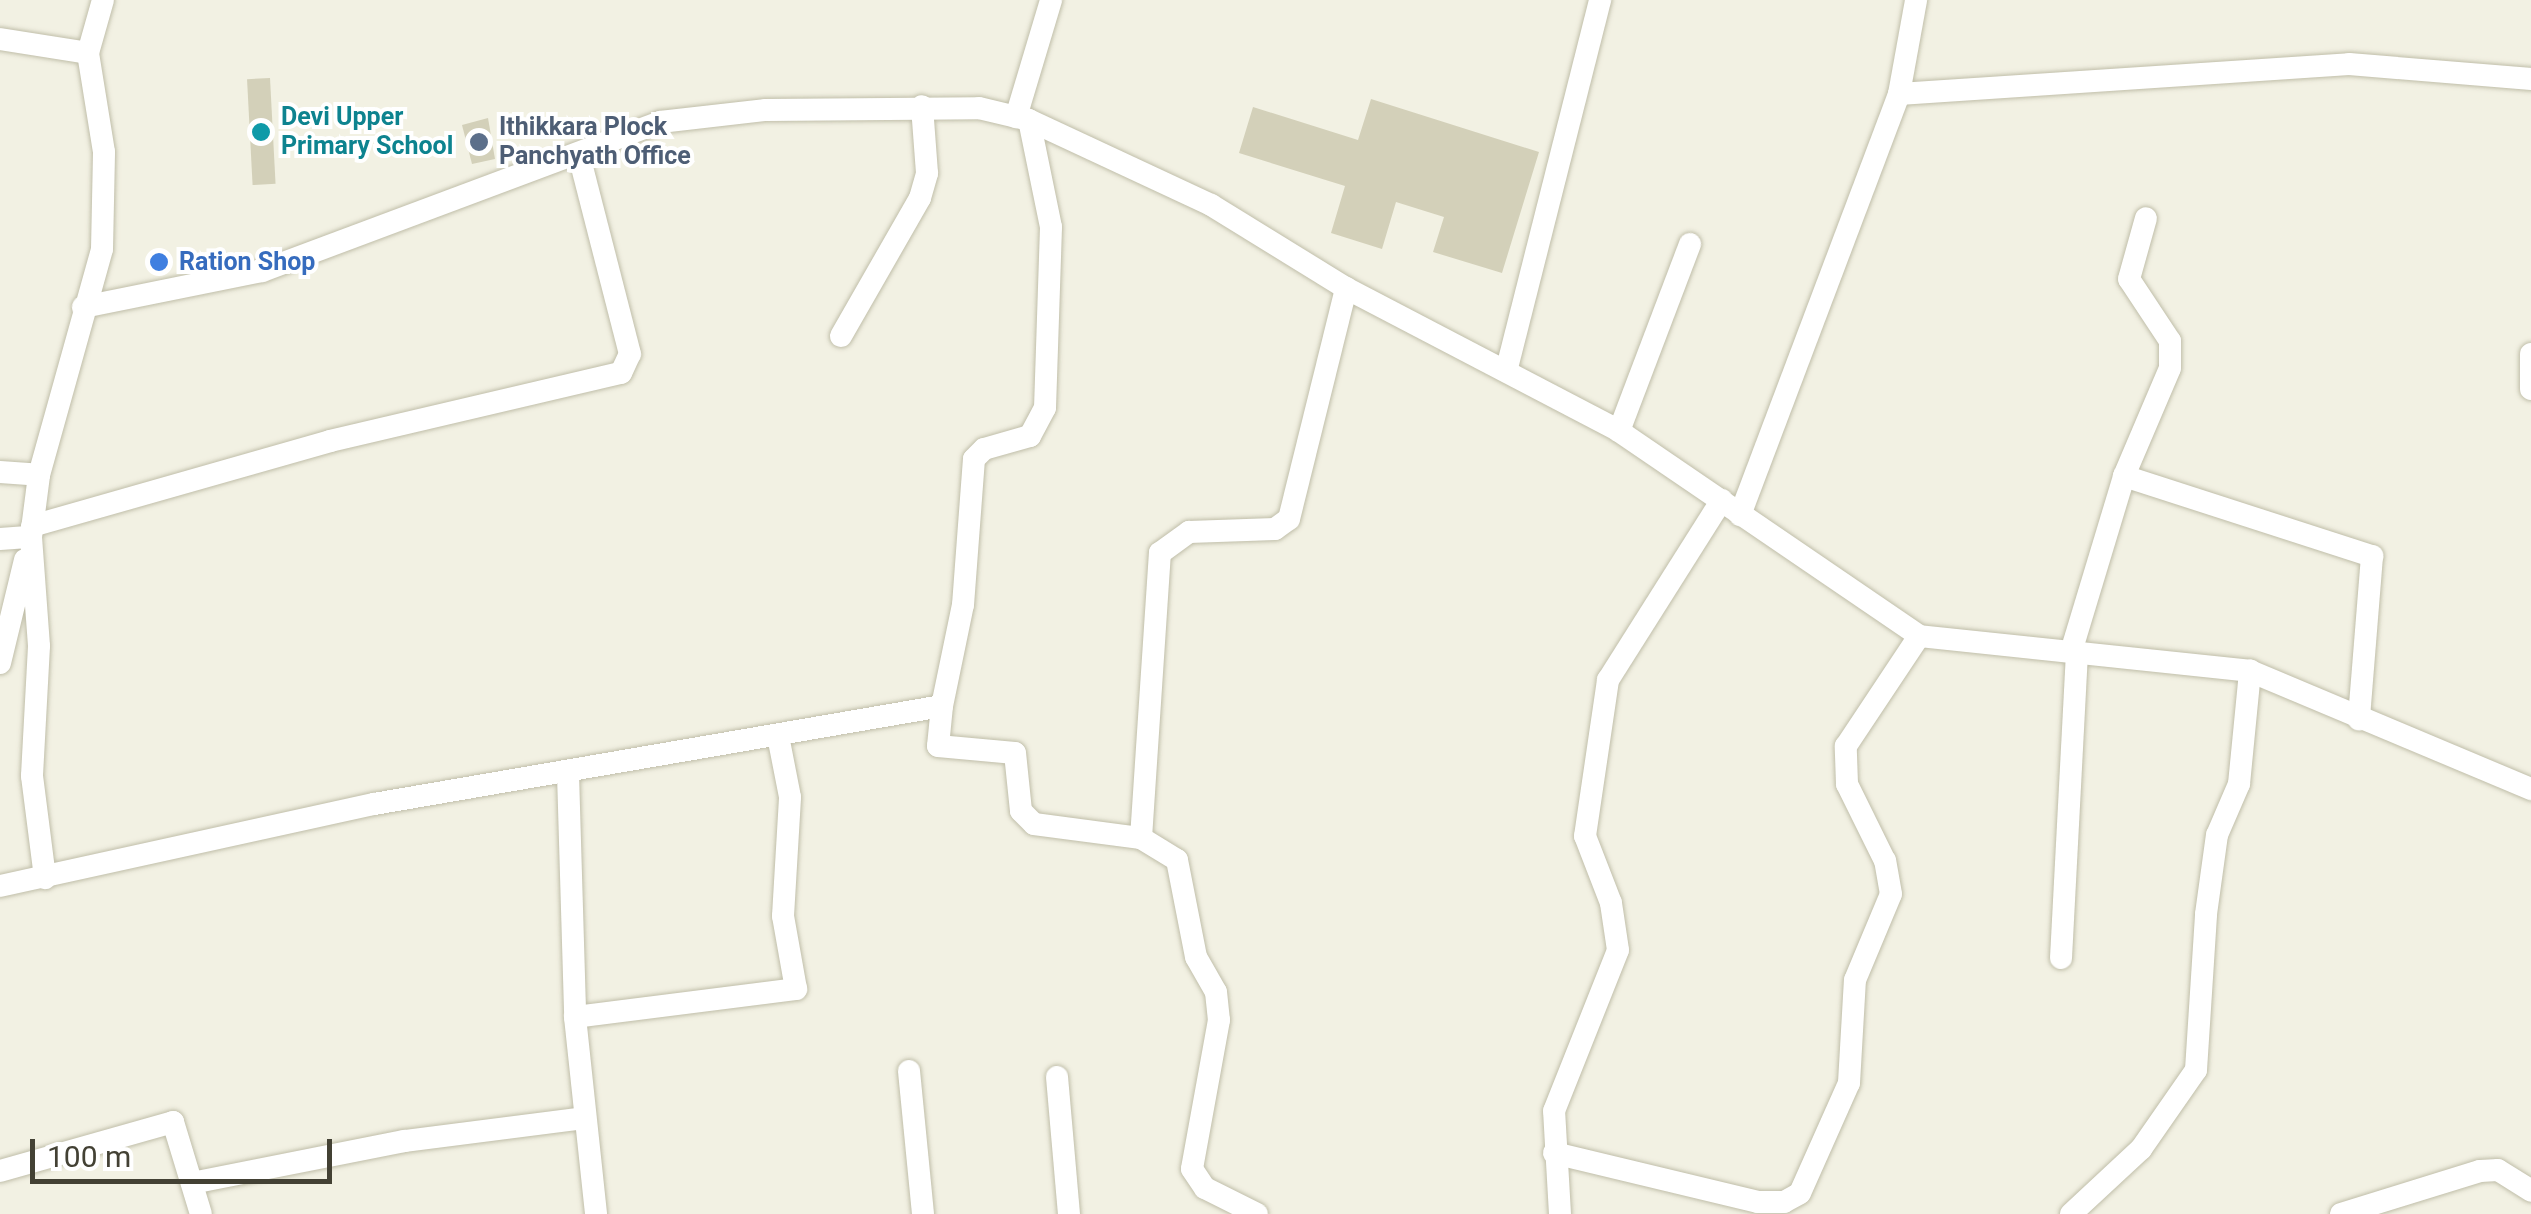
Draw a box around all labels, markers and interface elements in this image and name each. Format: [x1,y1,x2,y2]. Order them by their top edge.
place label: Devi Upper Primary School [281,103,453,162]
place label: Ithikkara Plock Panchyath Office [499,113,691,172]
marker: Devi Upper Primary School [250,121,272,143]
marker: Ithikkara Plock Panchyath Office [468,131,490,153]
place label: Ration Shop [179,247,315,277]
marker: Ration Shop [148,251,170,273]
scale bar [35,1119,338,1181]
text: 100 m [47,1139,131,1174]

